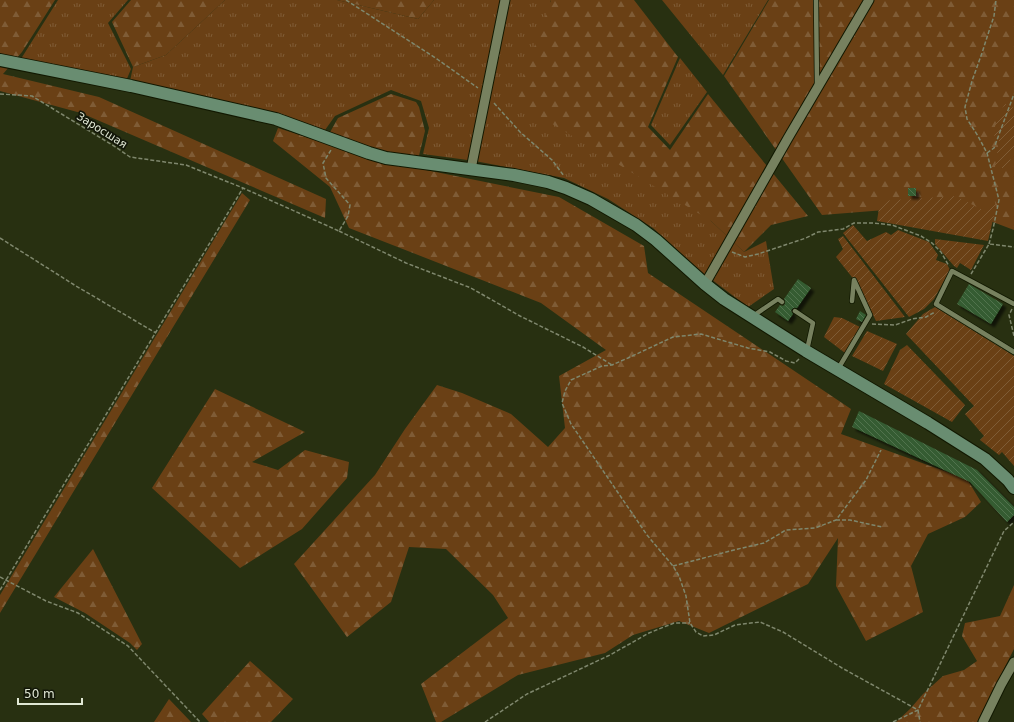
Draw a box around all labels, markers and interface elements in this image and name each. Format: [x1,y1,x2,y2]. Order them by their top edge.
street label: Заросшая [74,110,129,151]
scale bar [18,680,82,706]
text: 50 m [24,687,55,701]

